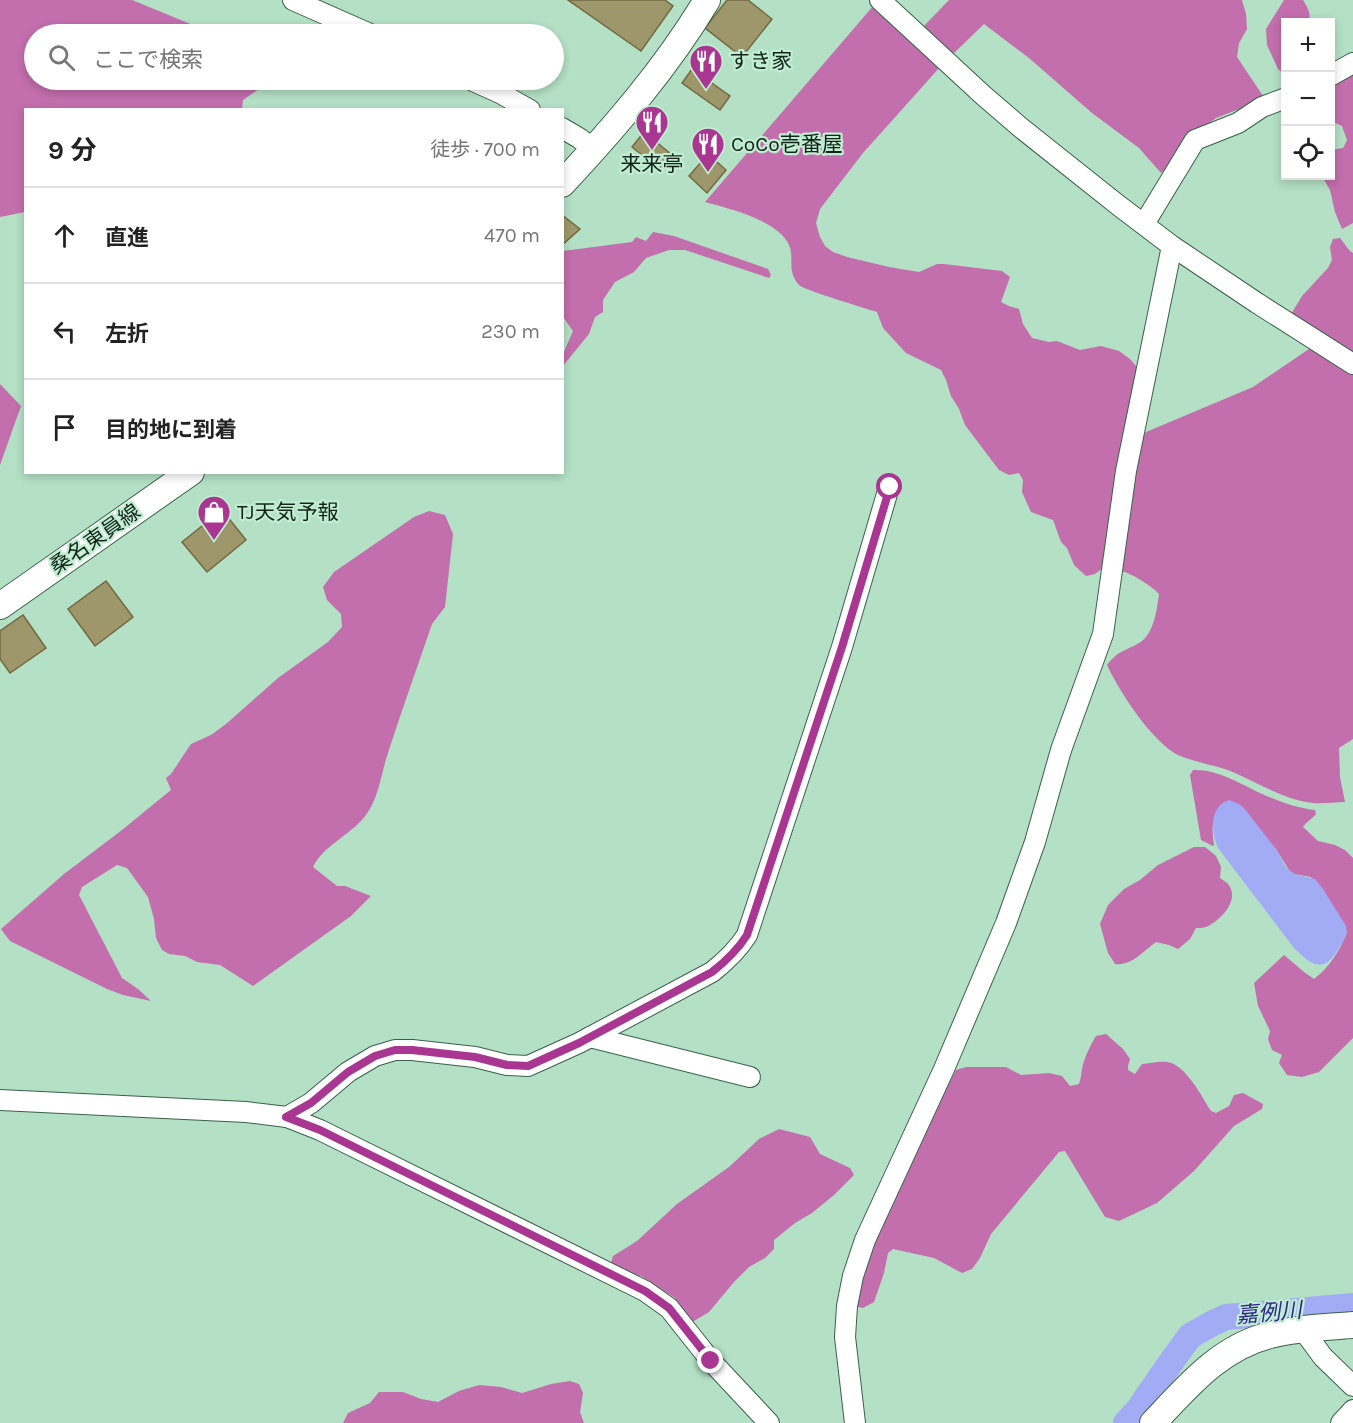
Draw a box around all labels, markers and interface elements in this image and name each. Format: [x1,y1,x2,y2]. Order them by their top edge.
map controls [1281,18,1335,180]
button: + [1281,18,1335,72]
search box [24,24,564,90]
icon: search [45,41,78,74]
restaurant icon: すき家 [688,43,724,90]
text: ここで検索 [93,47,203,73]
place label: すき家 [729,49,792,73]
button: − [1281,72,1335,126]
restaurant icon: 来来亭 [634,104,670,151]
restaurant icon: CoCo壱番屋 [690,126,726,173]
button: locate [1281,126,1335,180]
place label: CoCo壱番屋 [731,132,843,156]
text: 9 分 [48,135,96,166]
text: 徒歩 · 700 m [430,138,540,161]
place label: 来来亭 [621,152,684,176]
icon: ahead [48,219,81,252]
text: 470 m [484,224,540,247]
text: 直進 [105,225,149,251]
icon: left [48,315,81,348]
text: 230 m [481,320,540,343]
text: 左折 [105,321,149,347]
icon: arrive [48,411,81,444]
text: 目的地に到着 [105,417,237,443]
route start [876,473,902,499]
shop icon: TJ天気予報 [196,494,232,541]
street label: 桑名東員線 [45,499,145,579]
place label: TJ天気予報 [237,500,339,524]
water label: 嘉例川 [1235,1297,1305,1329]
route end [697,1347,723,1373]

